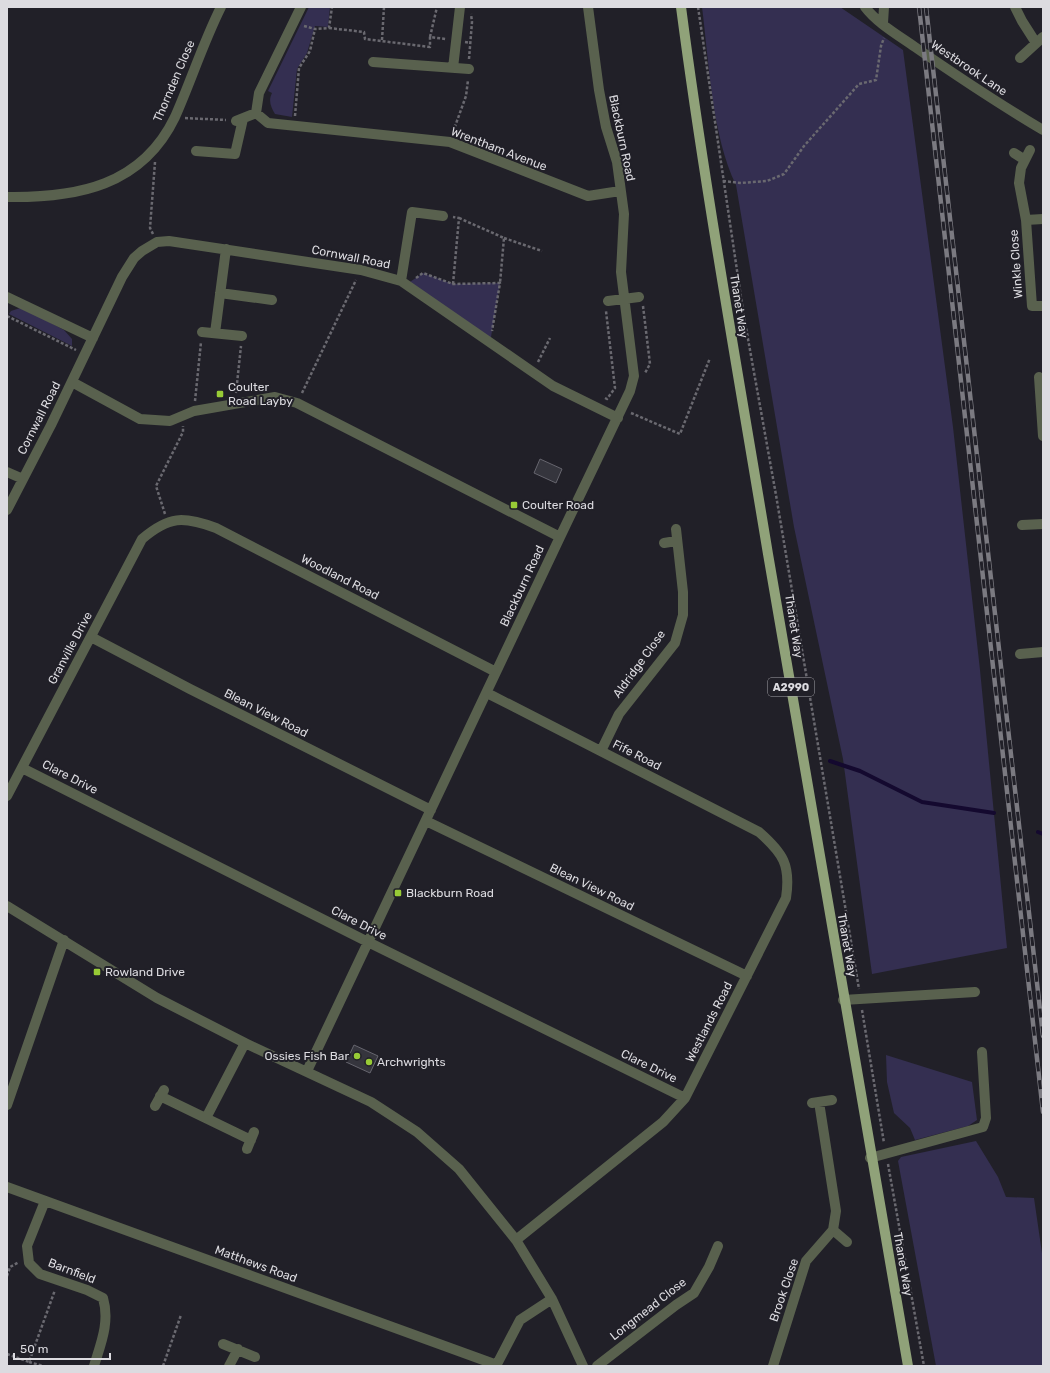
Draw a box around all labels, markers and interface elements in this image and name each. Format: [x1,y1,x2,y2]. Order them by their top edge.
street label: Westbrook Lane [928,37,1010,99]
street label: Thornden Close [150,38,198,124]
street label: Blackburn Road [606,94,638,182]
street label: Wrentham Avenue [449,124,549,174]
street label: Winkle Close [1007,229,1025,299]
street label: Cornwall Road [310,243,392,271]
street label: Thanet Way [727,273,751,339]
street label: Cornwall Road [15,379,63,457]
place label: Coulter Road Layby [228,380,293,408]
marker: Coulter Road Layby [215,389,225,399]
place label: Coulter Road [522,498,594,512]
marker: Coulter Road [509,500,519,510]
street label: Blackburn Road [497,543,547,629]
street label: Woodland Road [299,551,381,603]
street label: Thanet Way [782,593,806,659]
street label: Granville Drive [45,609,95,687]
street label: Aldridge Close [610,627,668,701]
road number: A2990 [768,678,814,696]
street label: Blean View Road [222,686,310,740]
street label: Fife Road [610,737,664,773]
street label: Clare Drive [40,757,100,797]
street label: Blean View Road [548,861,636,913]
place label: Blackburn Road [406,886,494,900]
marker: Blackburn Road [393,888,403,898]
street label: Clare Drive [329,903,389,943]
street label: Thanet Way [835,912,860,978]
place label: Rowland Drive [105,965,185,979]
marker: Rowland Drive [92,967,102,977]
street label: Westlands Road [683,979,735,1065]
street label: Clare Drive [619,1046,680,1086]
place label: Ossies Fish Bar [264,1049,349,1063]
marker: Ossies Fish Bar [352,1051,362,1061]
place label: Archwrights [377,1055,446,1069]
marker: Archwrights [364,1057,374,1067]
street label: Thanet Way [891,1231,916,1297]
street label: Matthews Road [213,1243,299,1285]
street label: Barnfield [46,1256,98,1286]
street label: Brook Close [767,1256,801,1323]
street label: Longmead Close [607,1275,689,1343]
scale bar [14,1335,110,1361]
text: 50 m [20,1342,48,1356]

